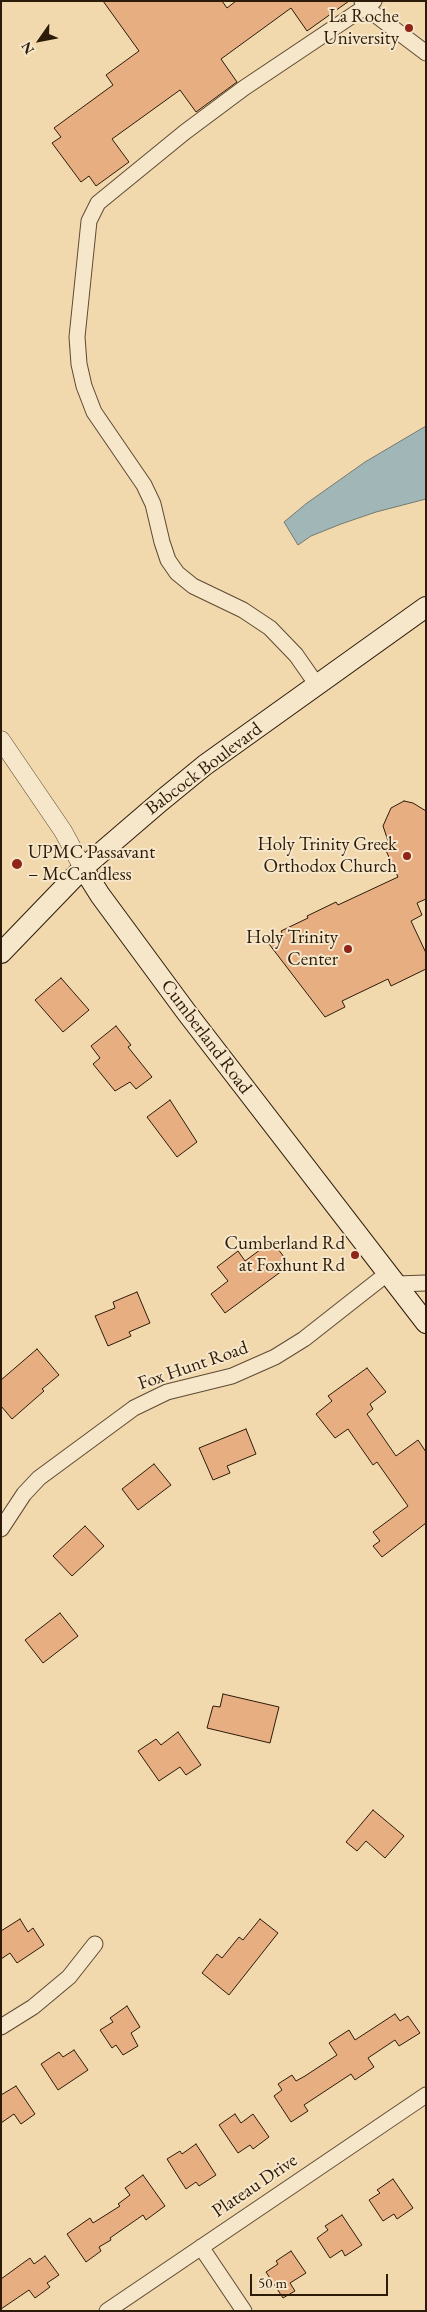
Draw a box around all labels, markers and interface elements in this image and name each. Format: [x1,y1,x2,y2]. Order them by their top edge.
place label: La Roche University [324,6,399,50]
north arrow [15,15,65,65]
marker: La Roche University [403,22,415,34]
text: N [17,39,38,58]
street label: Babcock Boulevard [141,718,267,820]
place label: Holy Trinity Greek Orthodox Church [257,834,397,878]
place label: UPMC Passavant – McCandless [28,842,155,886]
marker: Holy Trinity Greek Orthodox Church [401,850,413,862]
marker: UPMC Passavant – McCandless [10,857,24,871]
place label: Holy Trinity Center [246,927,338,971]
marker: Holy Trinity Center [342,943,354,955]
street label: Cumberland Road [156,975,256,1099]
place label: Cumberland Rd at Foxhunt Rd [224,1233,345,1277]
marker: Cumberland Rd at Foxhunt Rd [349,1249,361,1261]
street label: Fox Hunt Road [135,1337,251,1395]
street label: Plateau Drive [208,2149,302,2223]
scale bar [252,2264,390,2296]
text: 50 m [258,2273,287,2292]

